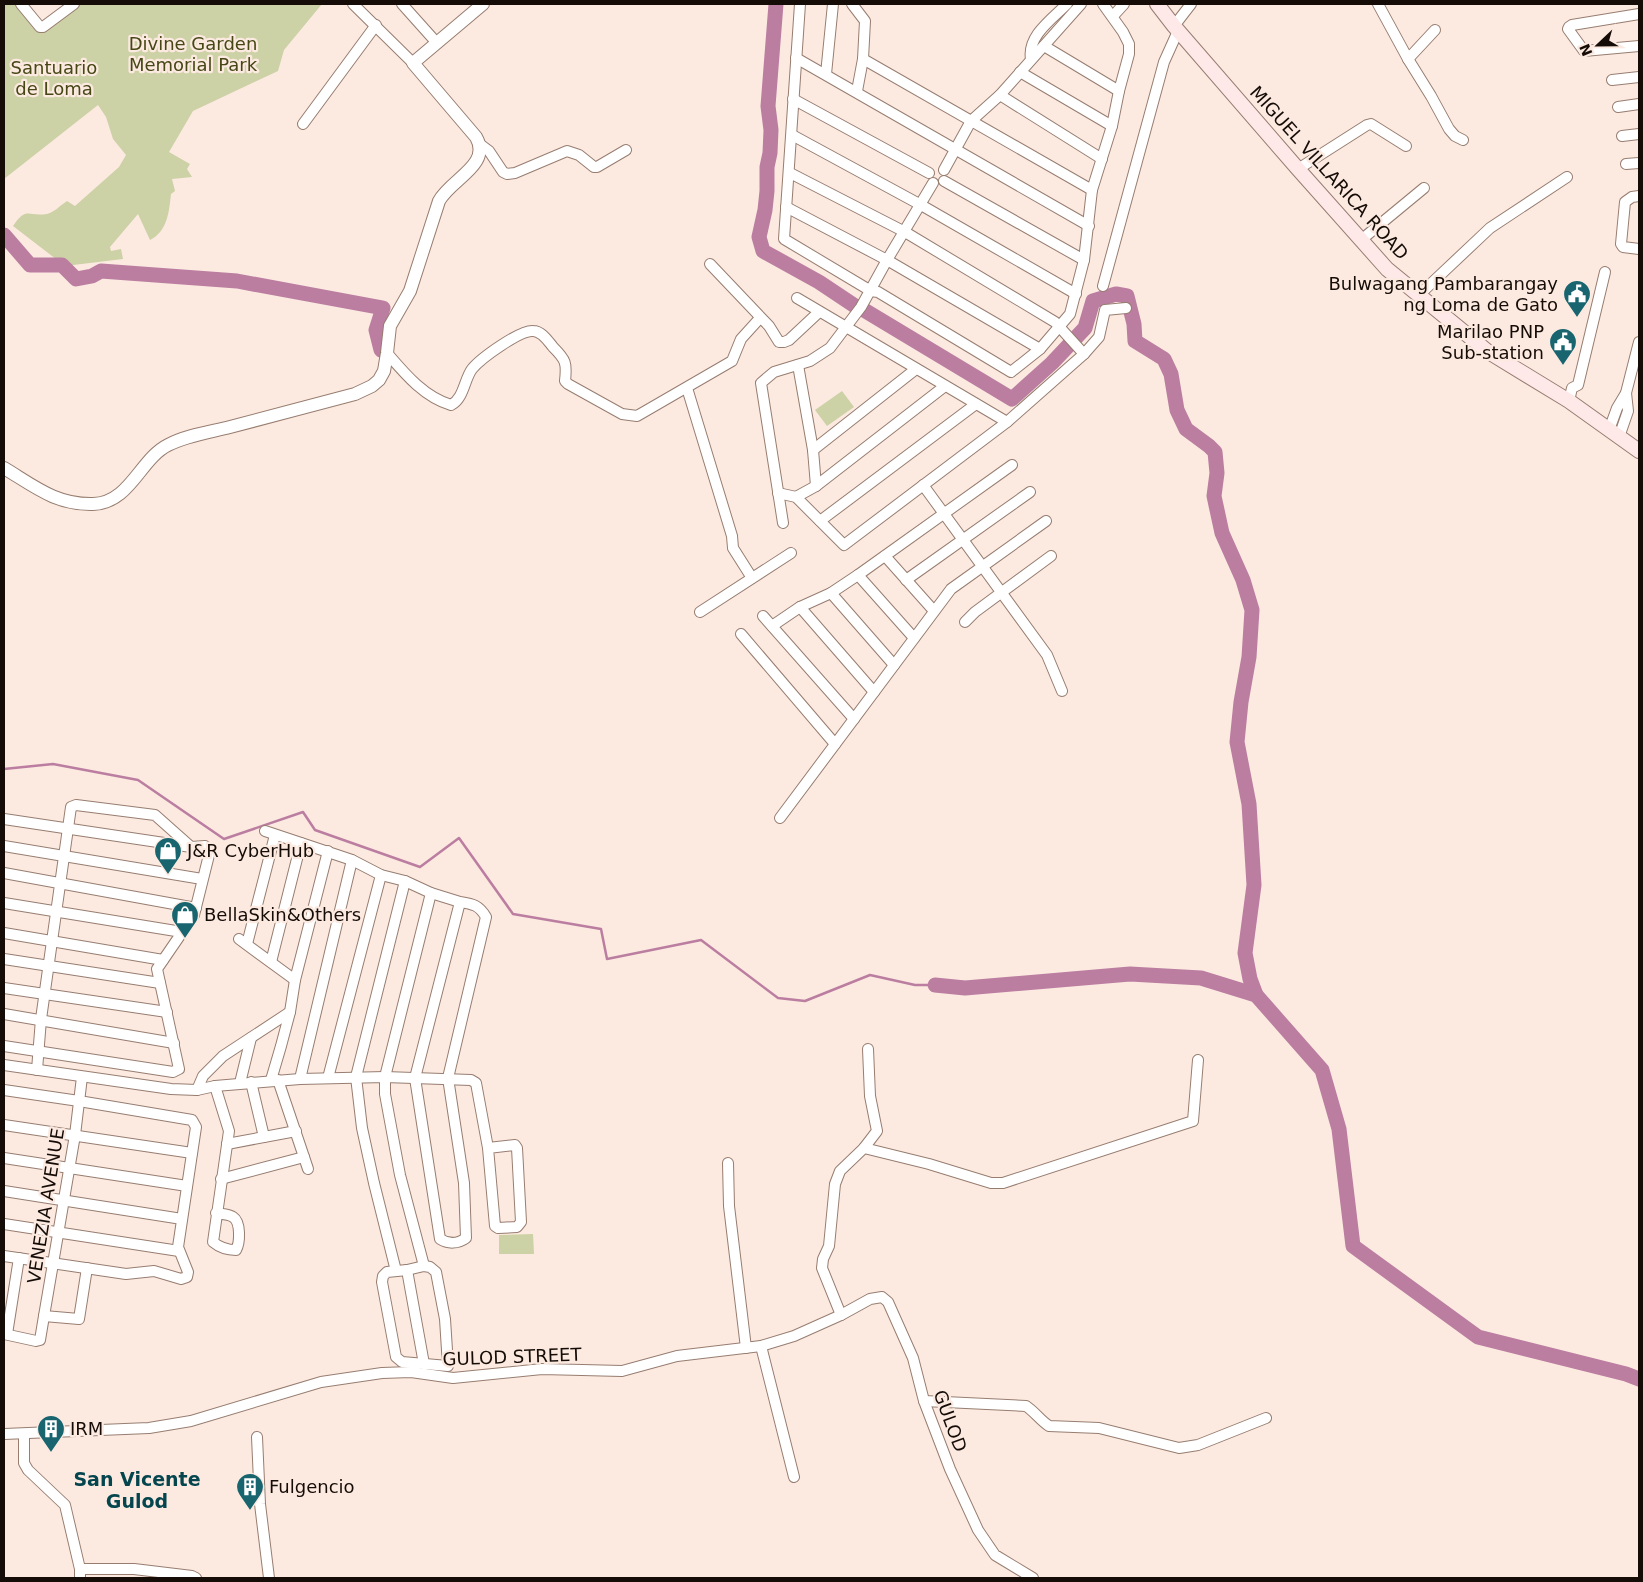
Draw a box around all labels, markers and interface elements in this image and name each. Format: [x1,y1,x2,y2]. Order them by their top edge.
north arrow [1573,20,1623,70]
park label: Divine Garden Memorial Park [129,33,258,75]
text: N [1576,41,1596,58]
park label: Santuario de Loma [11,57,97,99]
street label: MIGUEL VILLARICA ROAD [1246,81,1413,264]
place label: Bulwagang Pambarangay ng Loma de Gato [1328,273,1558,315]
public building icon: Bulwagang Pambarangay ng Loma de Gato [1562,279,1592,318]
place label: Marilao PNP Sub-station [1437,321,1544,363]
public building icon: Marilao PNP Sub-station [1548,327,1578,366]
shop icon: J&R CyberHub [153,836,183,875]
place label: J&R CyberHub [186,840,314,861]
shop icon: BellaSkin&Others [170,900,200,939]
place label: BellaSkin&Others [204,904,361,925]
street label: VENEZIA AVENUE [23,1127,68,1285]
street label: GULOD STREET [442,1344,583,1369]
street label: GULOD [930,1387,971,1455]
building icon: IRM [36,1414,66,1453]
place label: IRM [70,1418,103,1439]
district label: San Vicente Gulod [73,1468,201,1512]
building icon: Fulgencio [235,1472,265,1511]
place label: Fulgencio [269,1476,355,1497]

